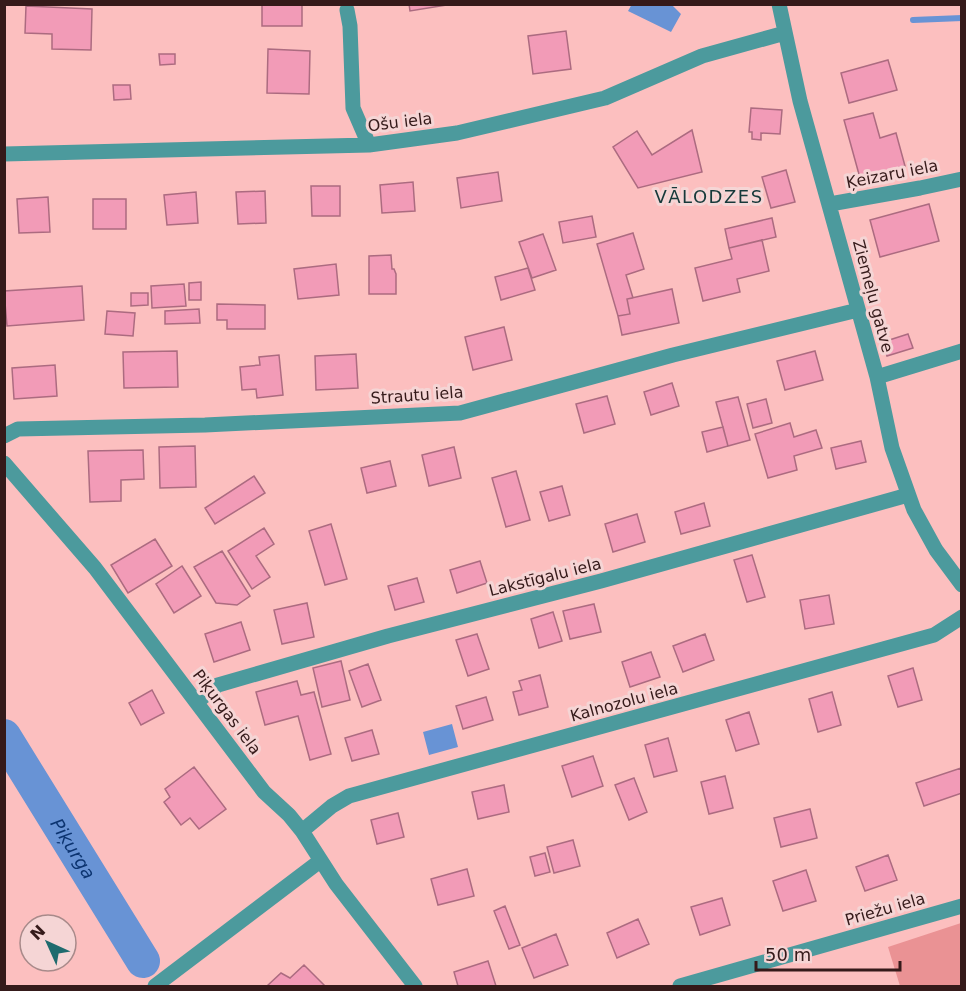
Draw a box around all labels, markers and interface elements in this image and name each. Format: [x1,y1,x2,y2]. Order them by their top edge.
street label: Ošu iela [367,109,433,135]
street label: Ķeizaru iela [844,156,940,192]
district label: VĀLODZES [654,186,764,207]
street label: Ziemeļu gatve [849,238,897,354]
street label: Strautu iela [370,382,464,408]
street label: Lakstīgalu iela [487,554,603,600]
street label: Piķurgas iela [189,666,265,758]
street label: Kalnozolu iela [568,678,680,726]
water label: Piķurga [47,814,100,883]
street label: Priežu iela [843,889,927,929]
north arrow [18,913,78,973]
text: N [26,921,49,944]
scale bar [756,934,900,972]
text: 50 m [765,944,811,965]

